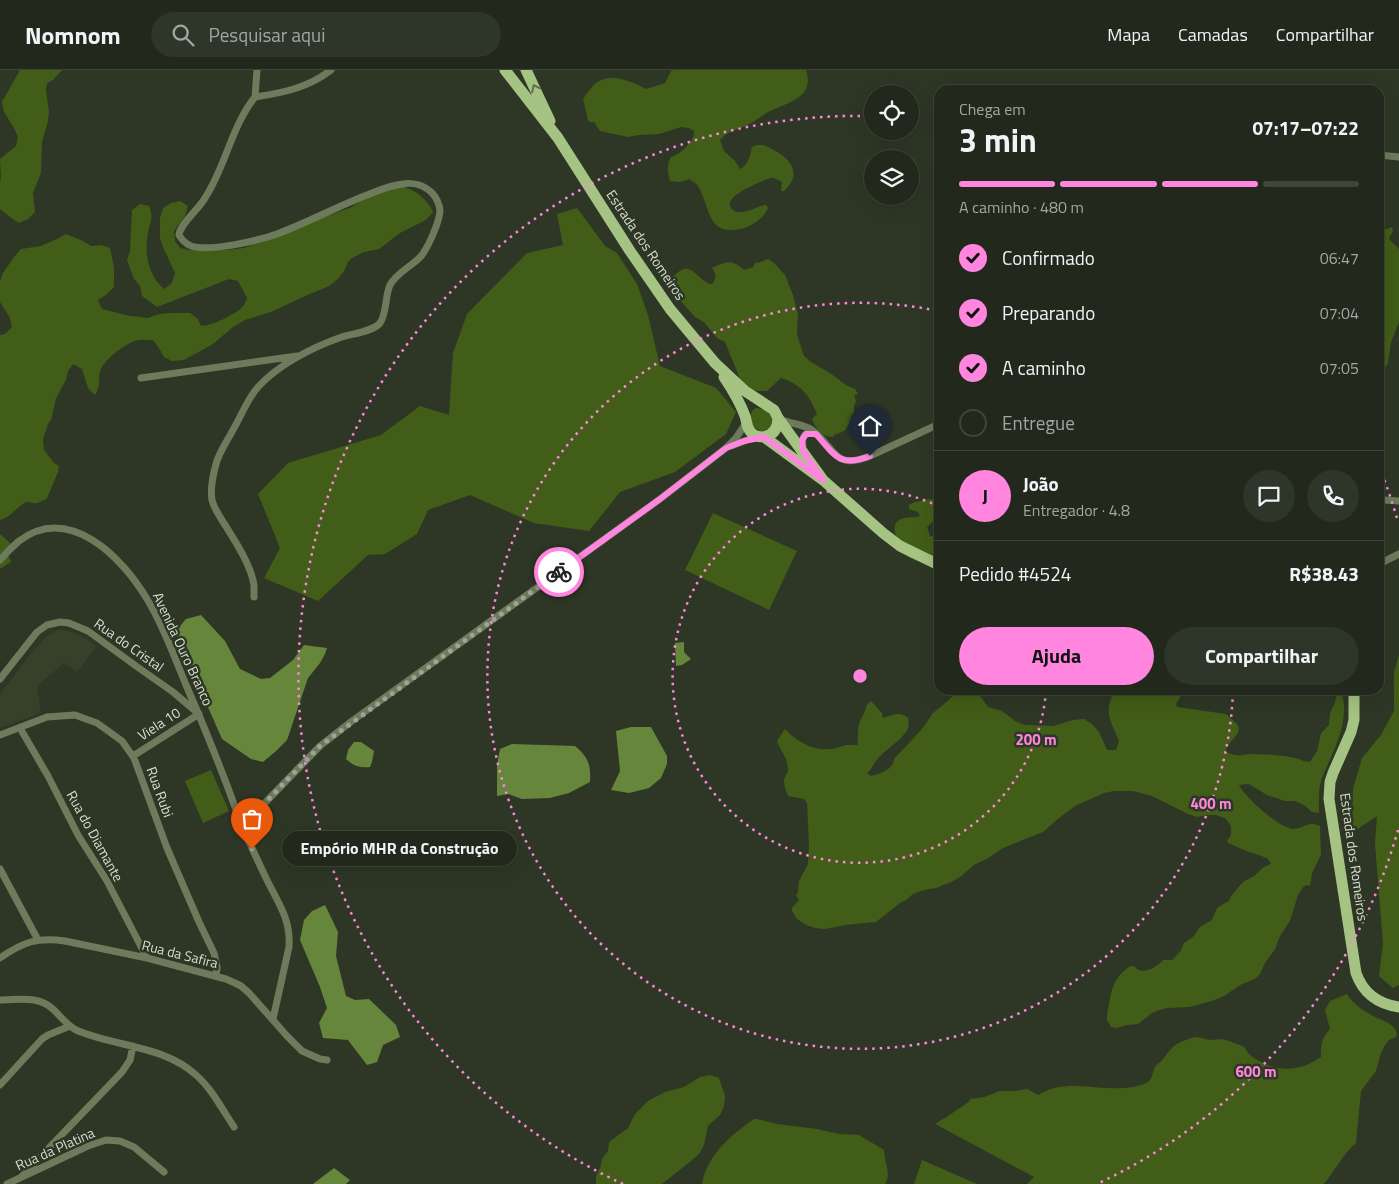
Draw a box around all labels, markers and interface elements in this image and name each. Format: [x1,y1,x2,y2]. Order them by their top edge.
search box [151,12,501,57]
text: Nomnom [25,17,121,53]
text: Pesquisar aqui [209,20,325,49]
icon: search [169,21,197,49]
text: Mapa [1107,21,1150,48]
text: Camadas [1178,21,1248,48]
text: Compartilhar [1276,21,1374,48]
one-way arrow [530,84,541,93]
map controls [864,85,919,205]
button: locate [864,85,919,140]
text: Chega em [959,97,1026,121]
text: 07:17–07:22 [1252,113,1359,142]
text: 3 min [959,116,1037,164]
button: layers [864,150,919,205]
street label: Estrada dos Romeiros [602,185,691,304]
text: A caminho · 480 m [959,195,1084,219]
text: Confirmado [1002,243,1095,272]
icon: check [959,244,987,272]
text: 06:47 [1320,246,1359,270]
text: Preparando [1002,298,1095,327]
icon: check [959,299,987,327]
text: 07:04 [1320,301,1359,325]
text: A caminho [1002,353,1086,382]
icon: check [959,354,987,382]
text: 07:05 [1320,356,1359,380]
pin [849,405,891,456]
text: Entregue [1002,408,1075,437]
icon: home [856,412,884,440]
text: João [1023,469,1059,498]
button: chat [1243,470,1295,522]
button: phone [1307,470,1359,522]
text: J [982,481,988,510]
text: Entregador · 4.8 [1023,498,1130,522]
courier [534,547,584,597]
icon: bike [545,558,573,586]
text: Pedido #4524 [959,559,1071,588]
text: R$38.43 [1289,559,1359,588]
street label: Avenida Ouro Branco [148,589,219,709]
street label: Rua do Cristal [90,613,169,676]
button: Ajuda [959,627,1154,685]
button: Compartilhar [1164,627,1359,685]
centre of rings [851,667,869,685]
street label: Viela 10 [133,702,184,745]
text: 200 m [1015,728,1057,751]
street label: Rua Rubi [142,764,179,820]
street label: Rua do Diamante [62,786,129,885]
street label: Estrada dos Romeiros [1335,791,1374,922]
text: 400 m [1190,792,1232,815]
pin [231,798,273,849]
icon: bag [238,805,266,833]
callout: Empório MHR da Construção [282,832,517,866]
text: Empório MHR da Construção [300,836,499,860]
street label: Rua da Safira [140,934,220,973]
text: 600 m [1235,1060,1277,1083]
street label: Rua da Platina [12,1122,98,1175]

